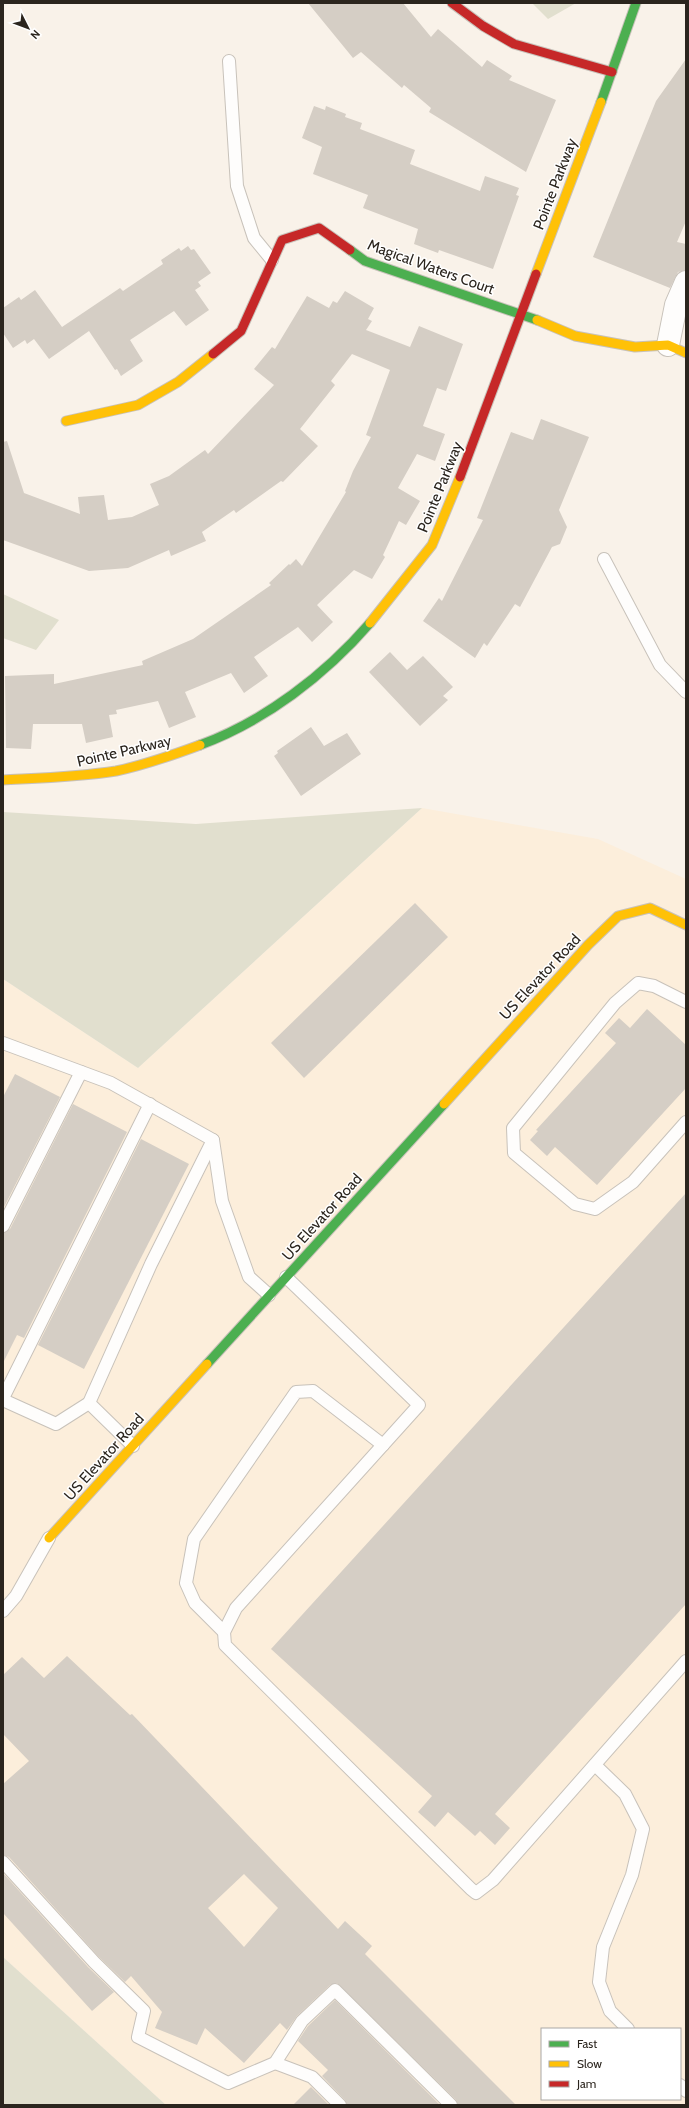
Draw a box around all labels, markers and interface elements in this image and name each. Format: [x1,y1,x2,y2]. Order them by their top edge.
north arrow [8,8,48,48]
text: N [28,27,43,42]
street label: Pointe Parkway [529,135,581,232]
street label: Magical Waters Court [365,236,497,298]
street label: Pointe Parkway [414,439,467,535]
street label: Pointe Parkway [75,731,173,771]
street label: US Elevator Road [496,930,584,1024]
street label: US Elevator Road [278,1170,366,1264]
street label: US Elevator Road [60,1410,148,1504]
legend [541,2028,681,2100]
text: Fast [577,2036,597,2051]
text: Slow [577,2056,602,2071]
text: Jam [576,2076,596,2091]

